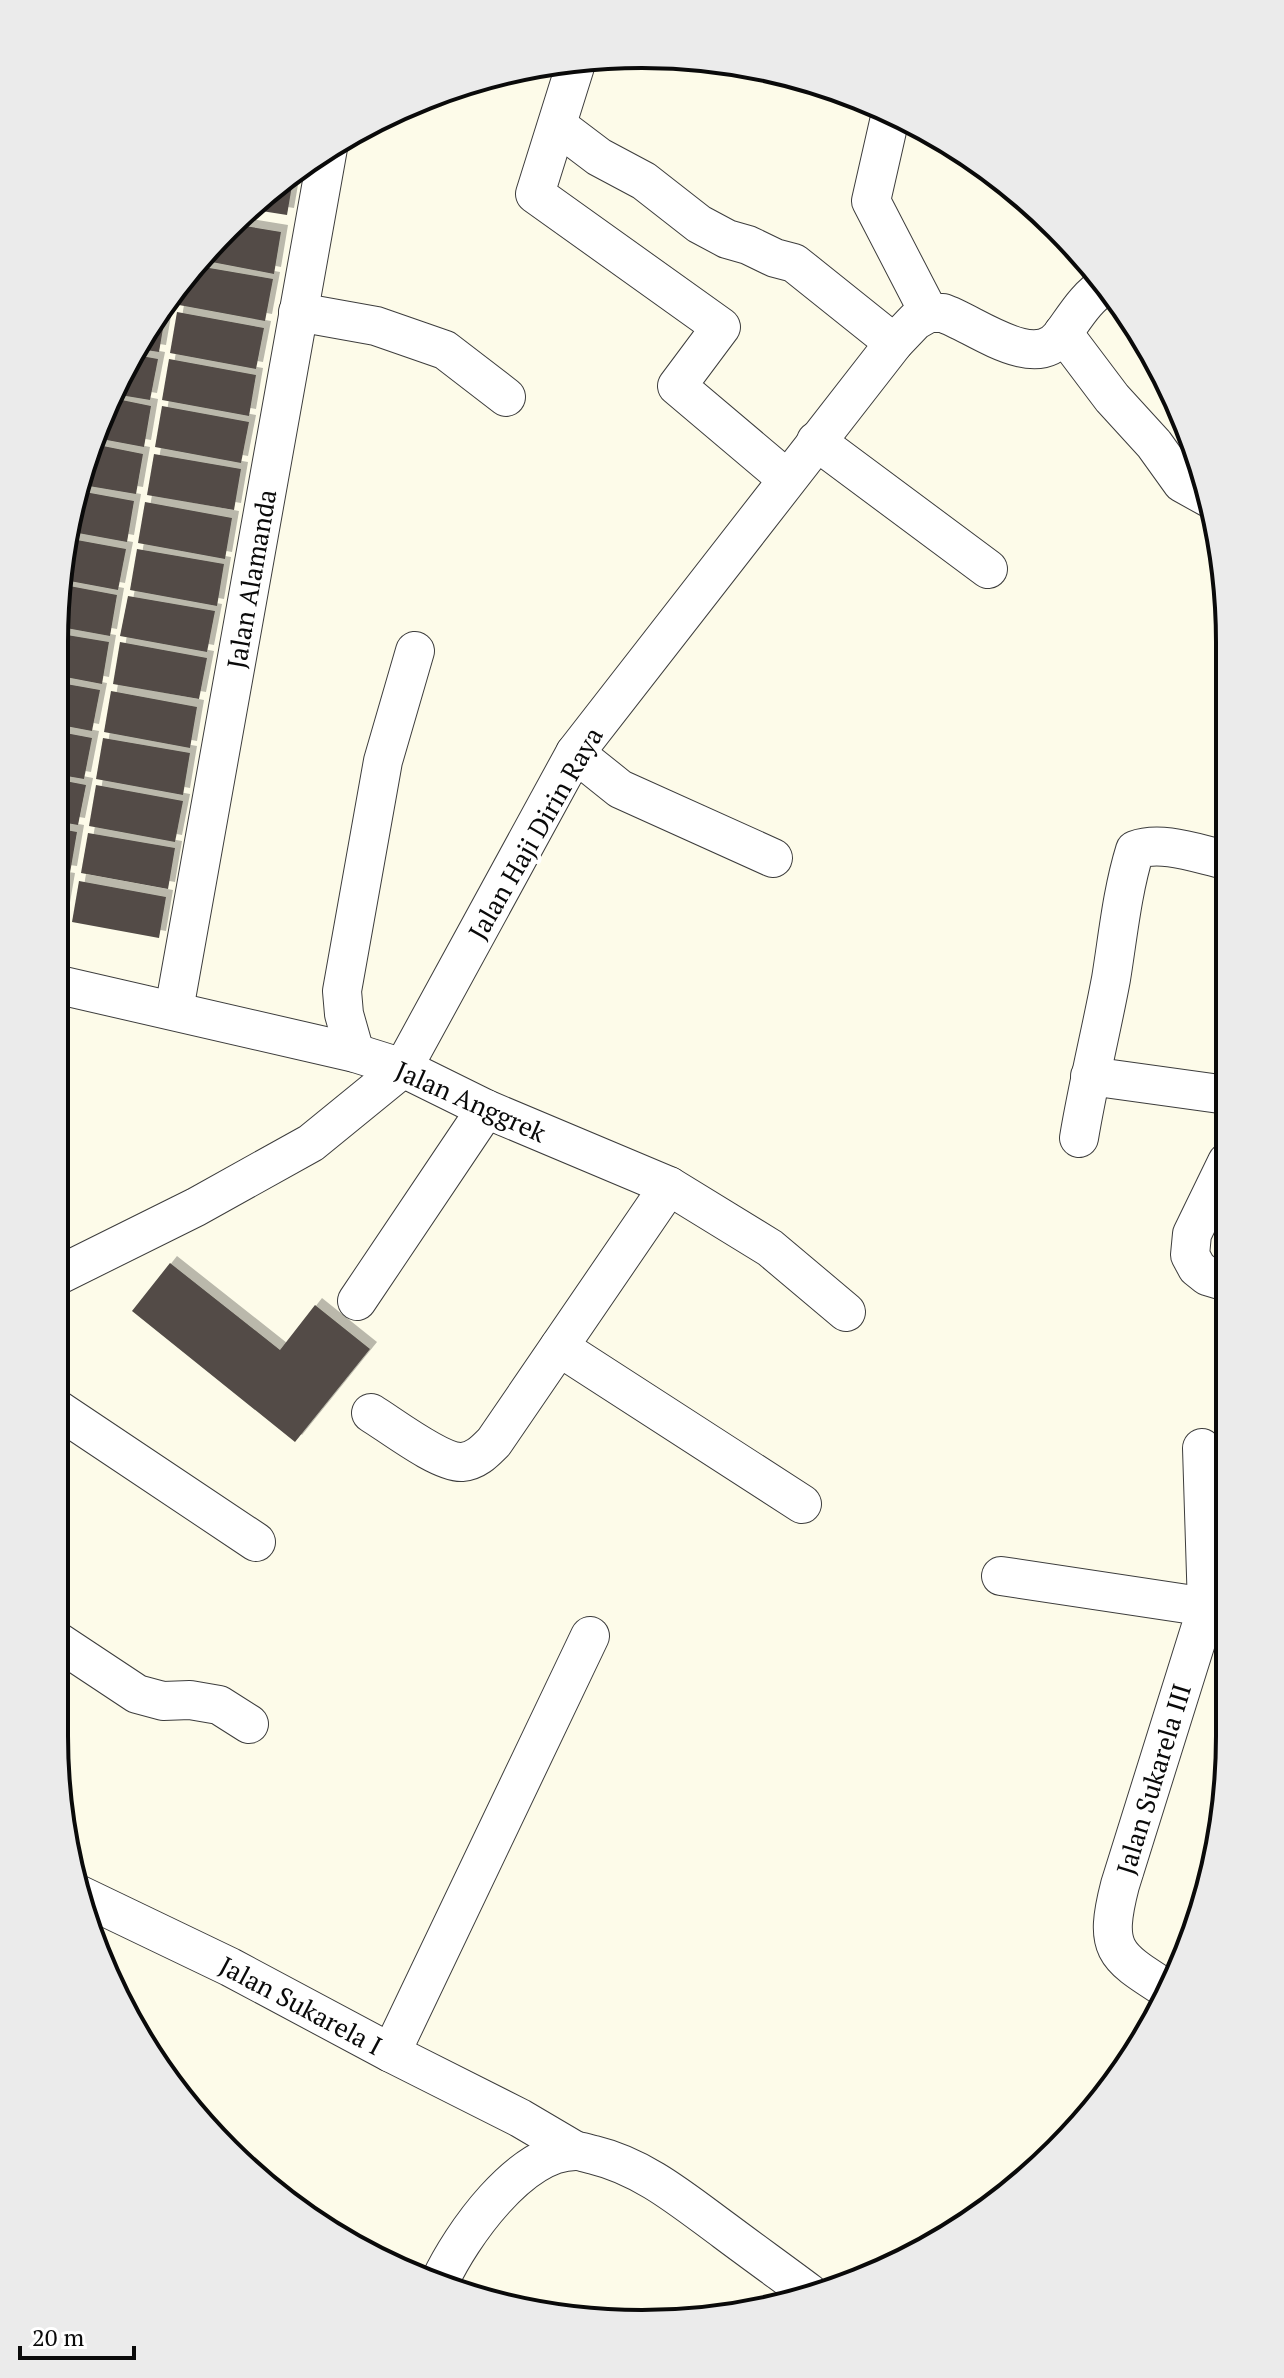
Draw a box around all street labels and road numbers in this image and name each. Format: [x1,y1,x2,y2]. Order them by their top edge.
street label: Jalan Alamanda [218,487,284,671]
street label: Jalan Haji Dirin Raya [460,721,610,945]
street label: Jalan Anggrek [390,1053,552,1150]
street label: Jalan Sukarela III [1108,1679,1198,1879]
street label: Jalan Sukarela I [214,1948,388,2062]

